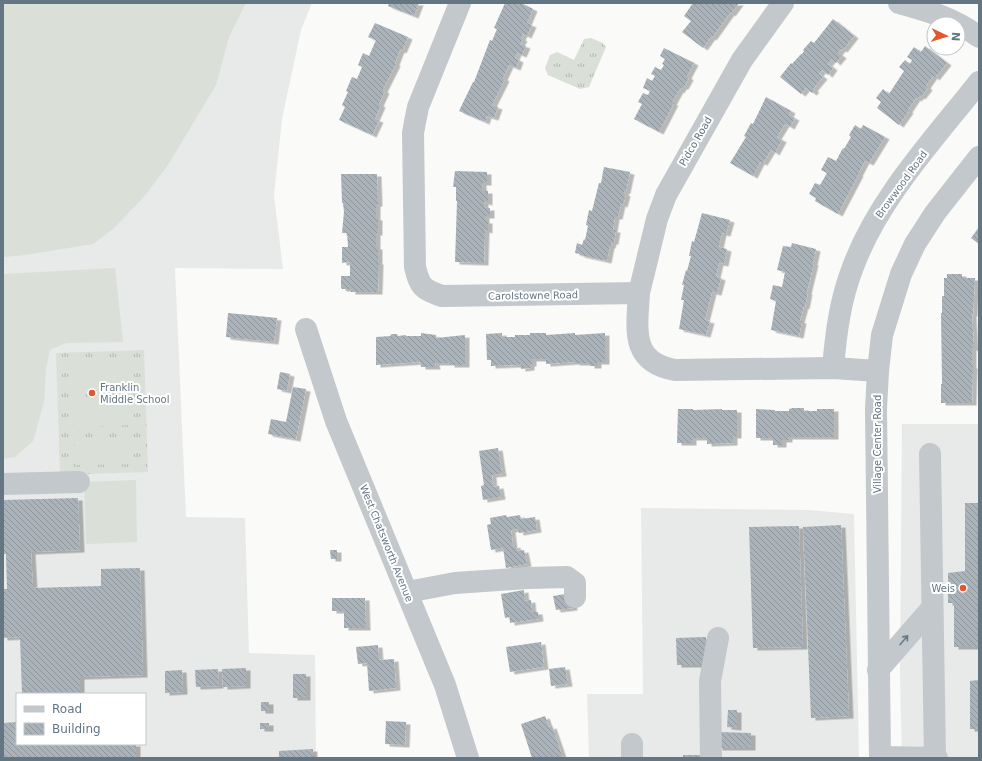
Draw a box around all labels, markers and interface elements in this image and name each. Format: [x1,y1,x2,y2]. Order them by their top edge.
north arrow [926,16,966,56]
text: N [949,32,962,42]
street label: Pidco Road [677,115,714,168]
street label: Browwood Road [873,149,929,220]
street label: Carolstowne Road [488,289,578,302]
place label: Franklin Middle School [100,382,169,405]
marker: Franklin Middle School [87,388,97,398]
street label: Village Center Road [872,395,883,493]
street label: West Chatsworth Avenue [358,483,415,603]
place label: Weis [932,583,955,594]
marker: Weis [958,583,968,593]
one-way arrow [900,635,909,646]
legend [16,693,146,745]
text: Road [52,702,82,716]
text: Building [52,722,101,736]

